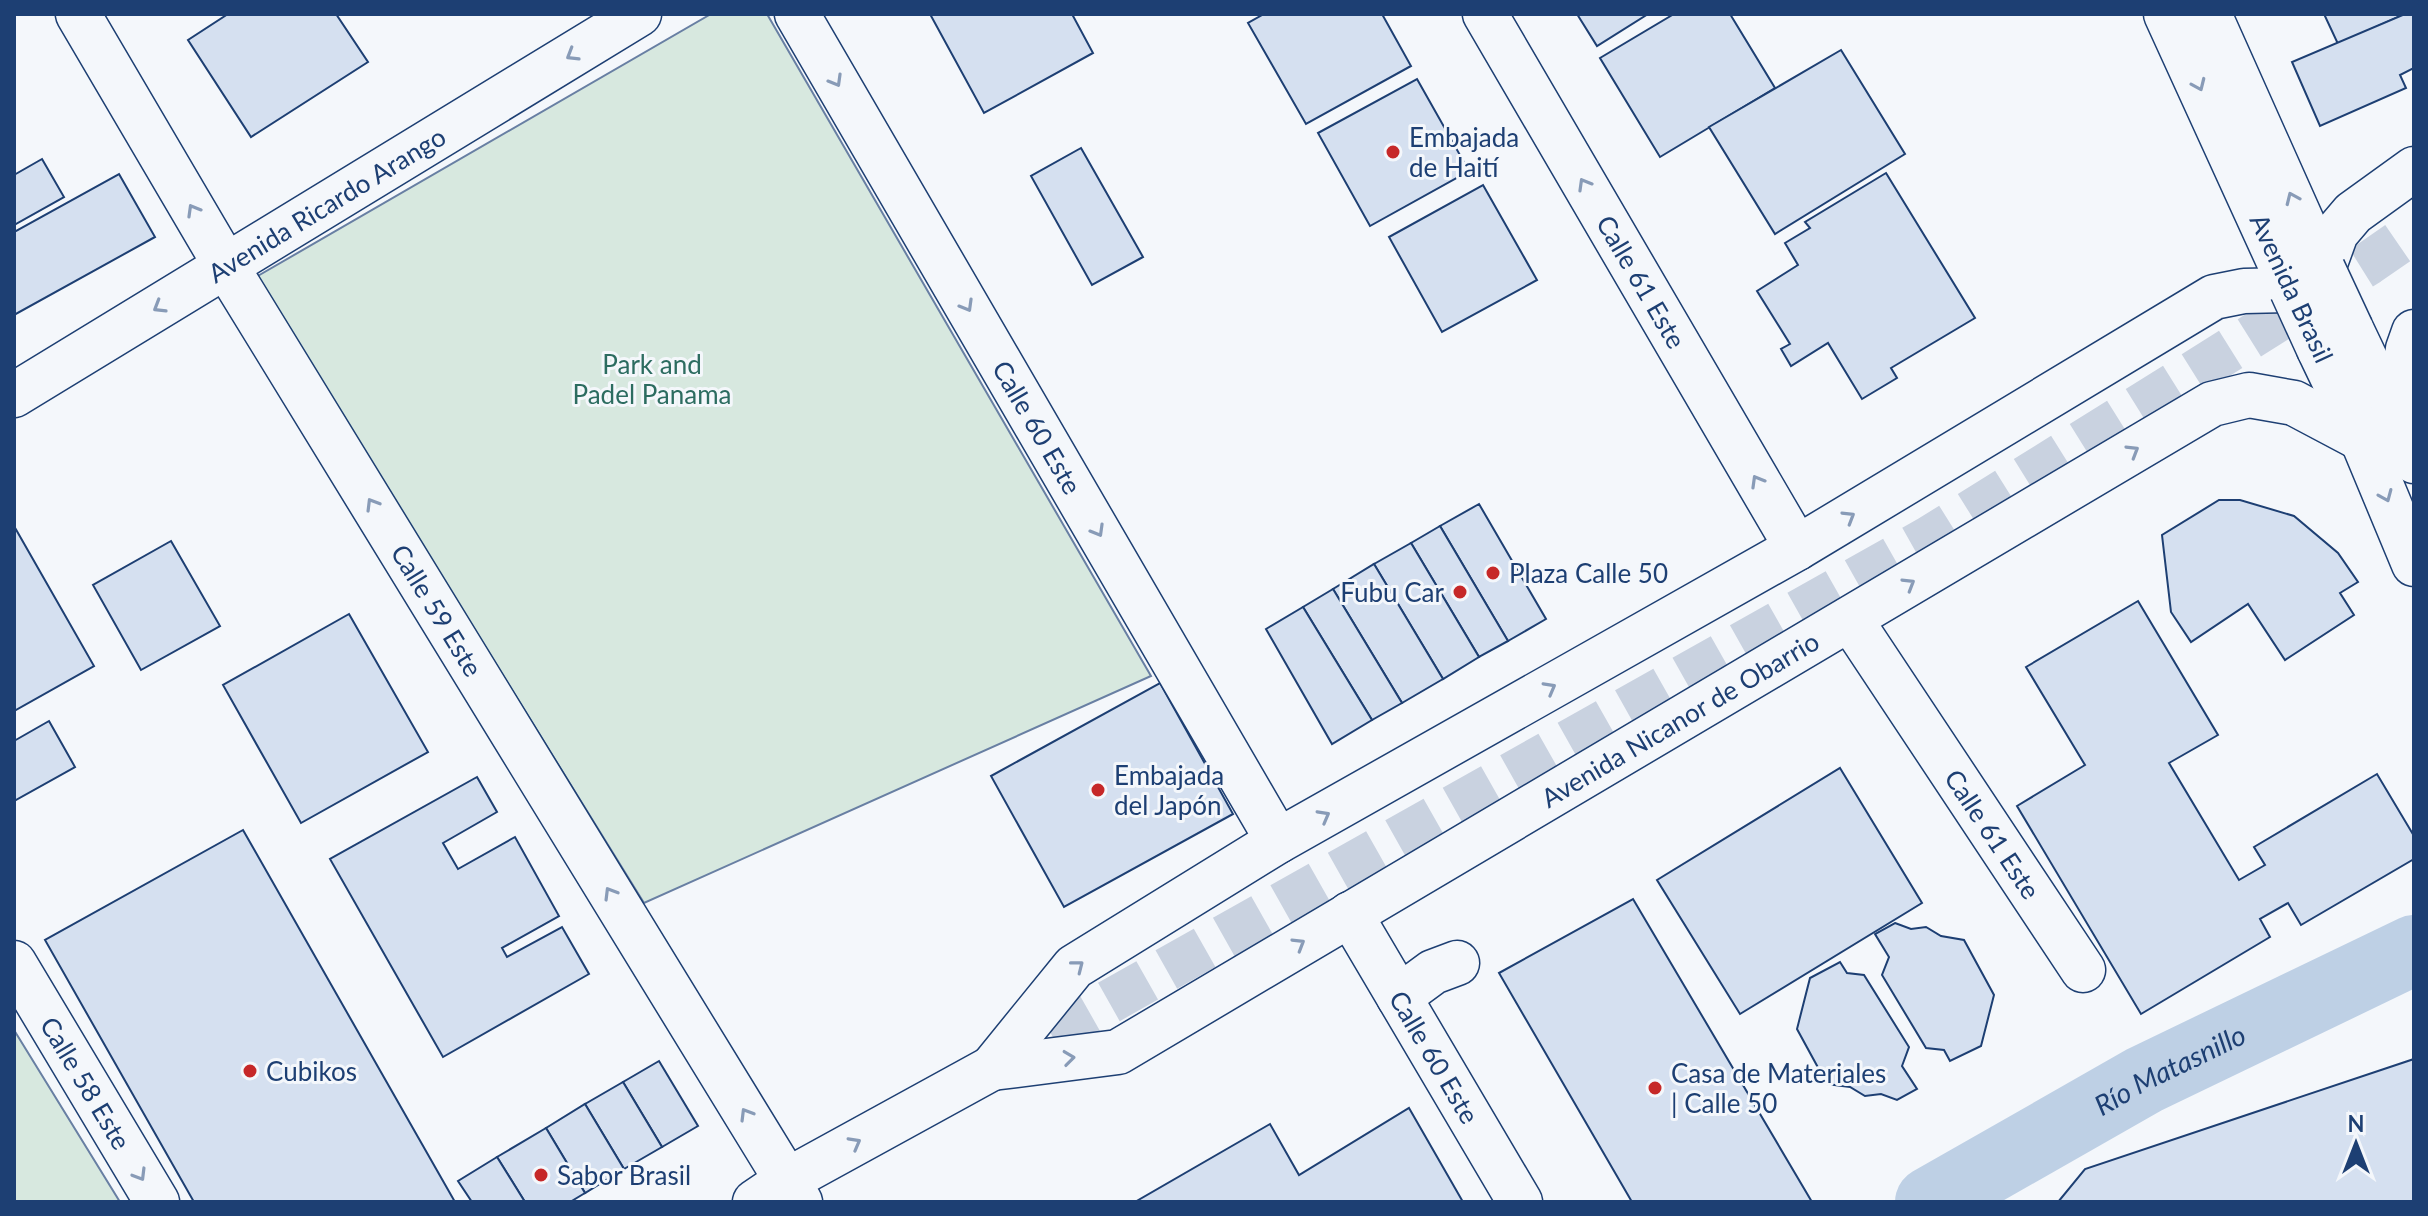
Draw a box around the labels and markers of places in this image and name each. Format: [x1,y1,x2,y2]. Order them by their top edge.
place label: Embajada de Haití [1409,121,1519,183]
marker: Embajada de Haití [1384,143,1402,161]
place label: Plaza Calle 50 [1509,557,1668,589]
marker: Plaza Calle 50 [1484,564,1502,582]
place label: Fubu Car [1340,576,1445,608]
marker: Fubu Car [1451,583,1469,601]
place label: Embajada del Japón [1114,759,1224,821]
marker: Embajada del Japón [1089,781,1107,799]
place label: Cubikos [266,1055,357,1087]
place label: Casa de Materiales | Calle 50 [1671,1057,1886,1119]
marker: Cubikos [241,1062,259,1080]
marker: Casa de Materiales | Calle 50 [1646,1079,1664,1097]
place label: Sabor Brasil [557,1159,691,1191]
marker: Sabor Brasil [532,1166,550,1184]

